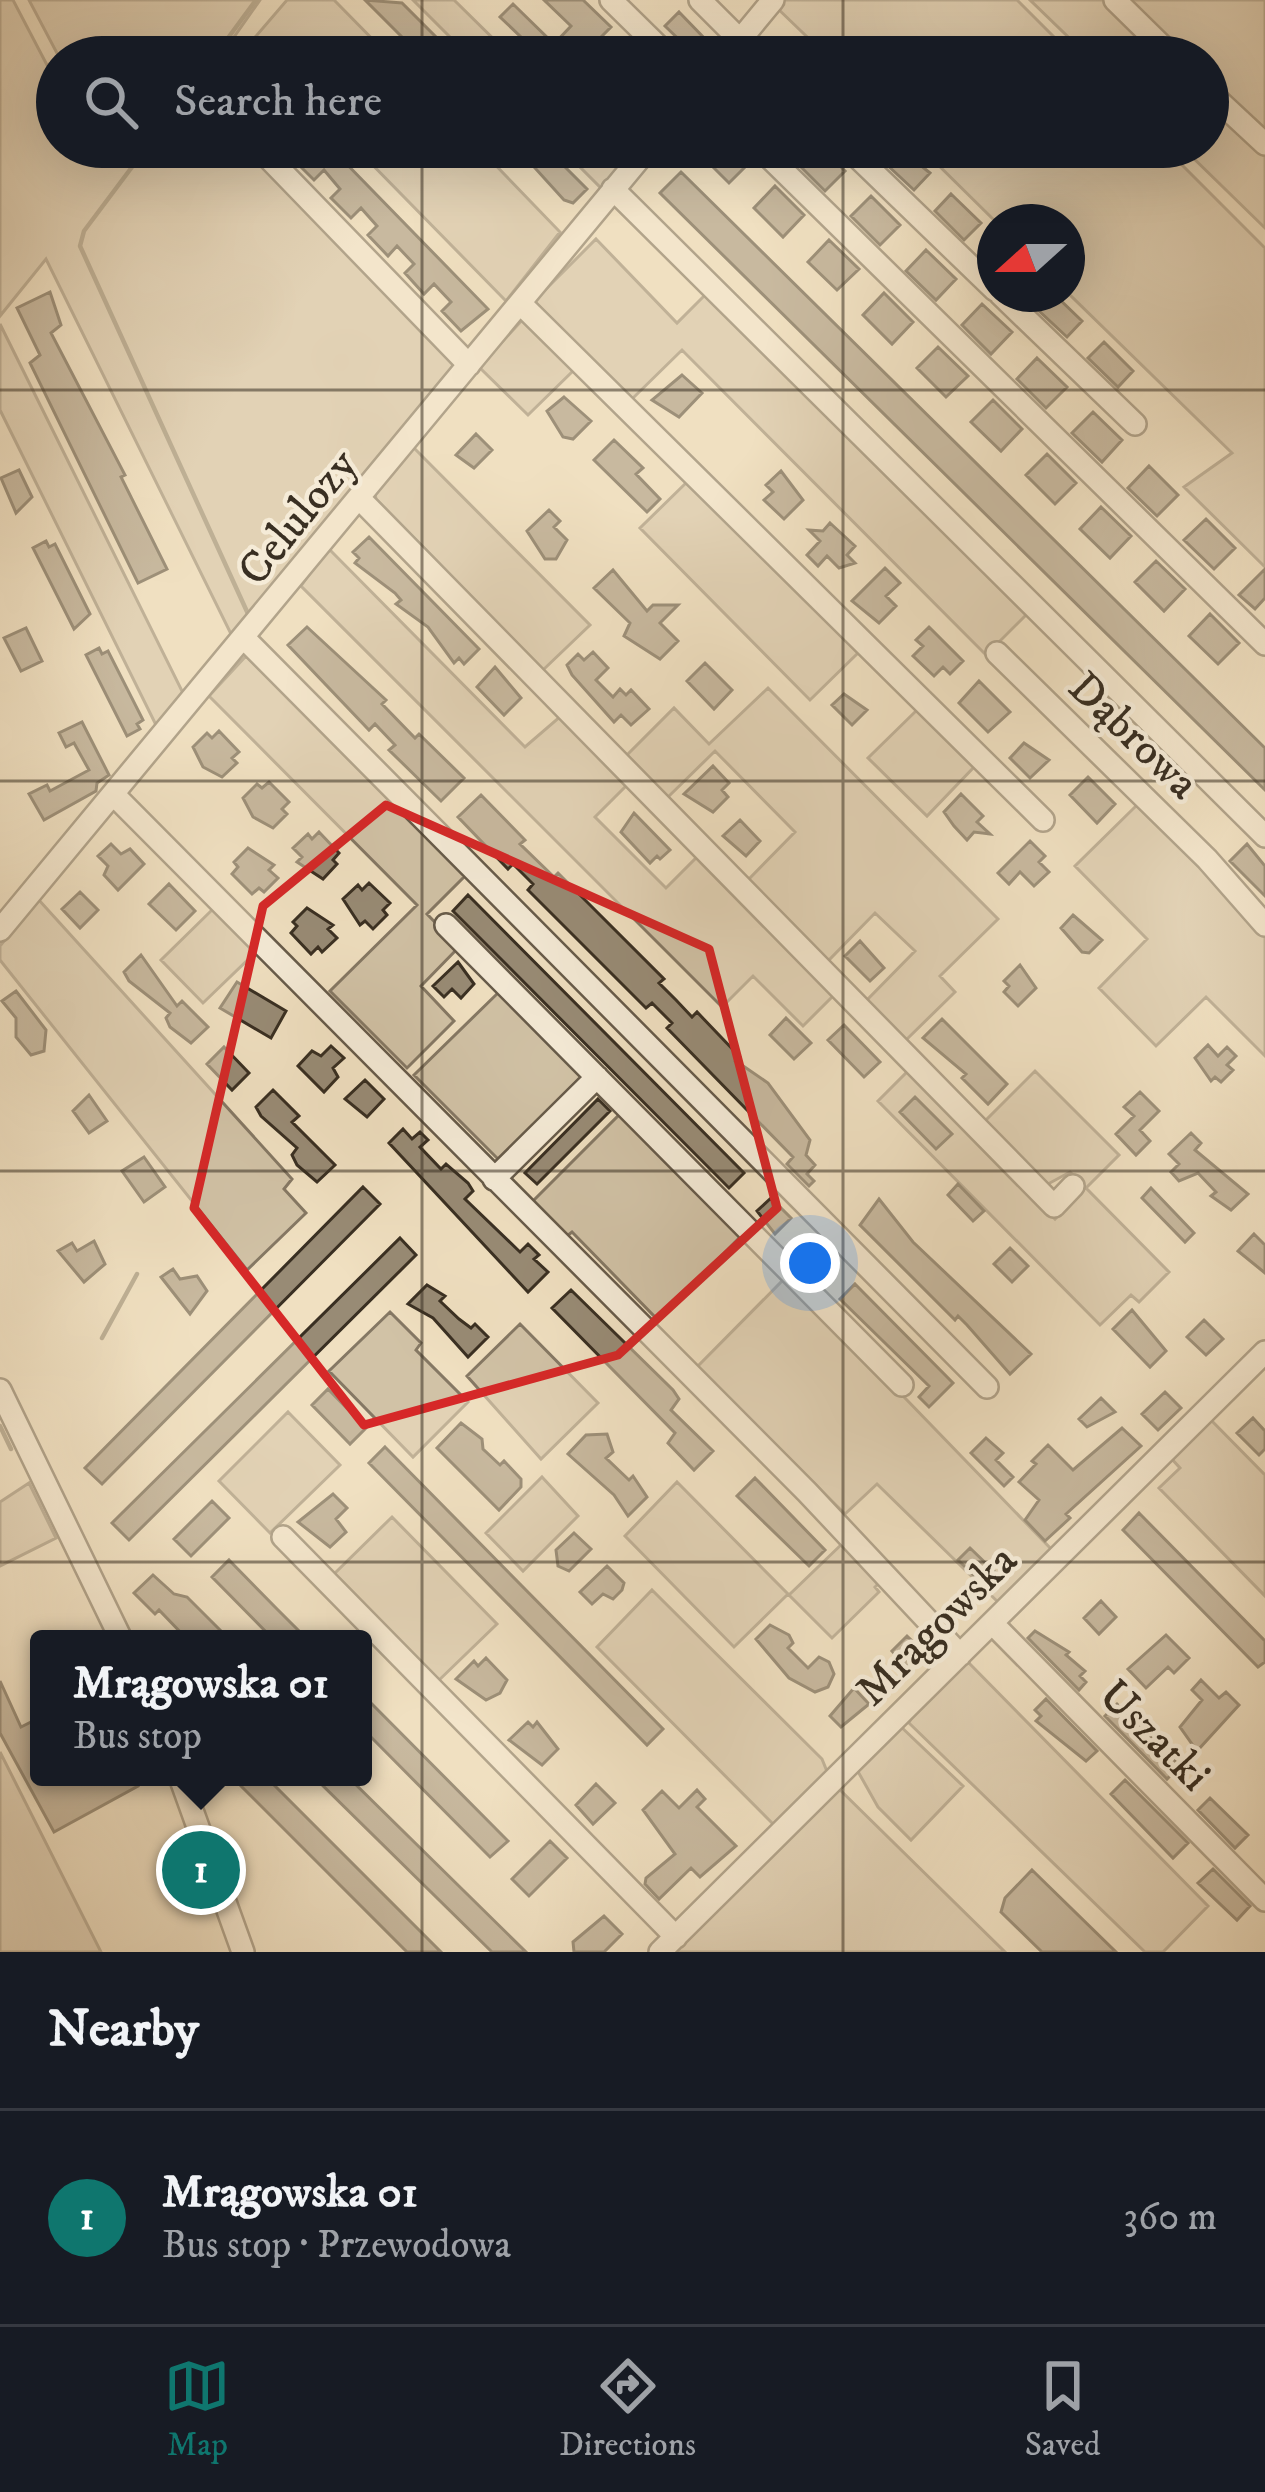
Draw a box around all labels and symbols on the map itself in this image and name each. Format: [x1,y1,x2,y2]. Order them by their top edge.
north arrow [977,204,1085,312]
street label: Celulozy [226,438,371,598]
street label: Dąbrowa [1056,660,1210,812]
your location [780,1233,840,1293]
street label: Mrągowska [845,1534,1030,1719]
street label: Uszatki [1086,1668,1222,1804]
pin: 1 [162,1825,240,1915]

